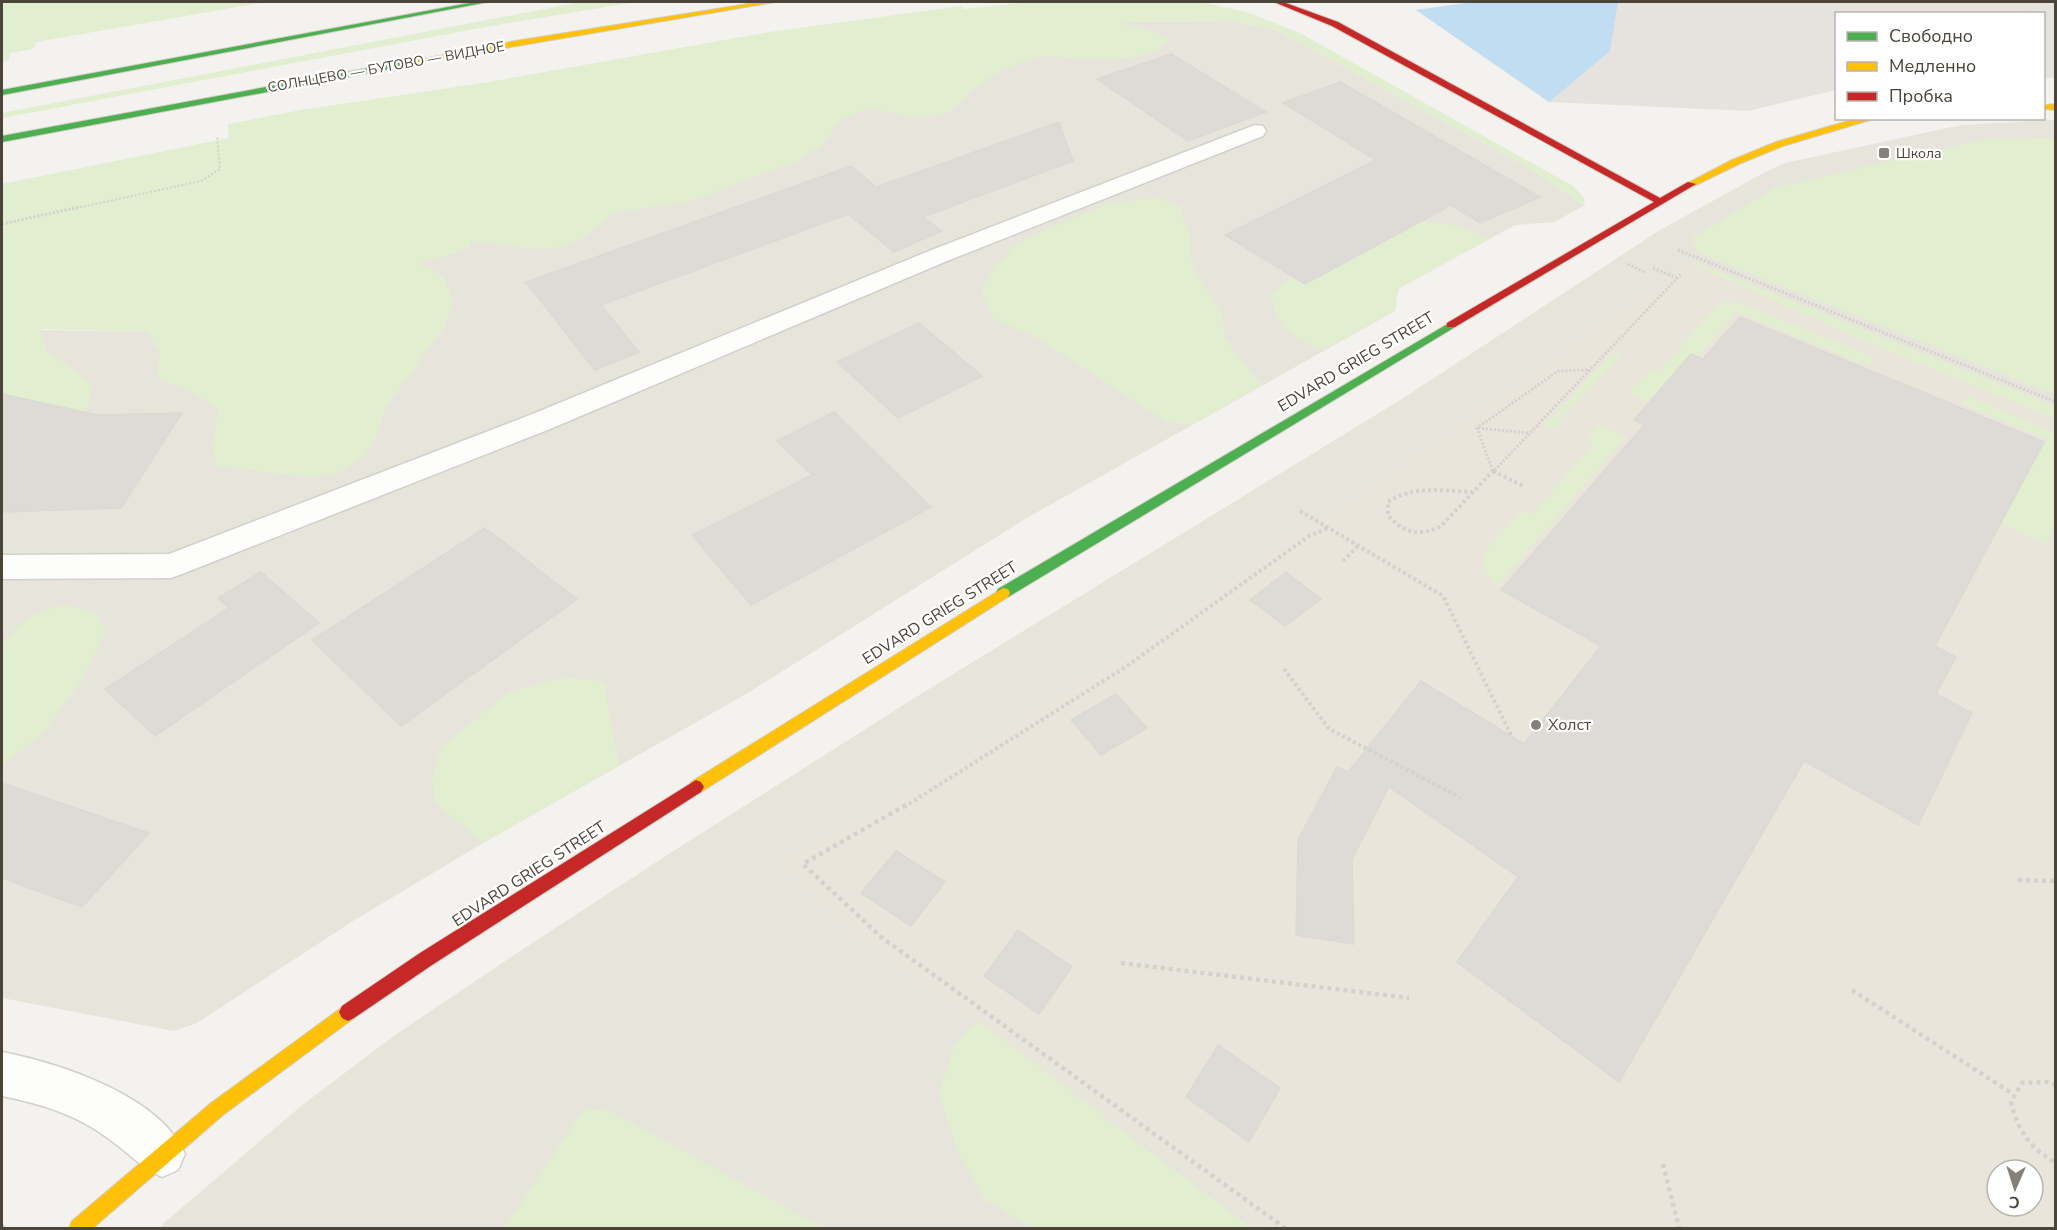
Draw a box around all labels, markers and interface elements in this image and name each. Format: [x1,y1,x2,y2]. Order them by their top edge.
legend [1835,12,2045,120]
text: Свободно [1889,24,1973,48]
street label: СОЛНЦЕВО — БУТОВО — ВИДНОЕ [266,37,506,97]
text: Медленно [1889,54,1976,78]
text: Пробка [1889,84,1953,108]
place label: Школа [1896,144,1941,163]
marker: Школа [1877,146,1891,160]
street label: EDVARD GRIEG STREET [1274,306,1439,417]
street label: EDVARD GRIEG STREET [858,556,1022,670]
place label: Холст [1548,714,1592,736]
marker: Холст [1529,718,1543,732]
street label: EDVARD GRIEG STREET [448,816,610,932]
north arrow [1985,1158,2045,1218]
text: С [2008,1191,2020,1213]

